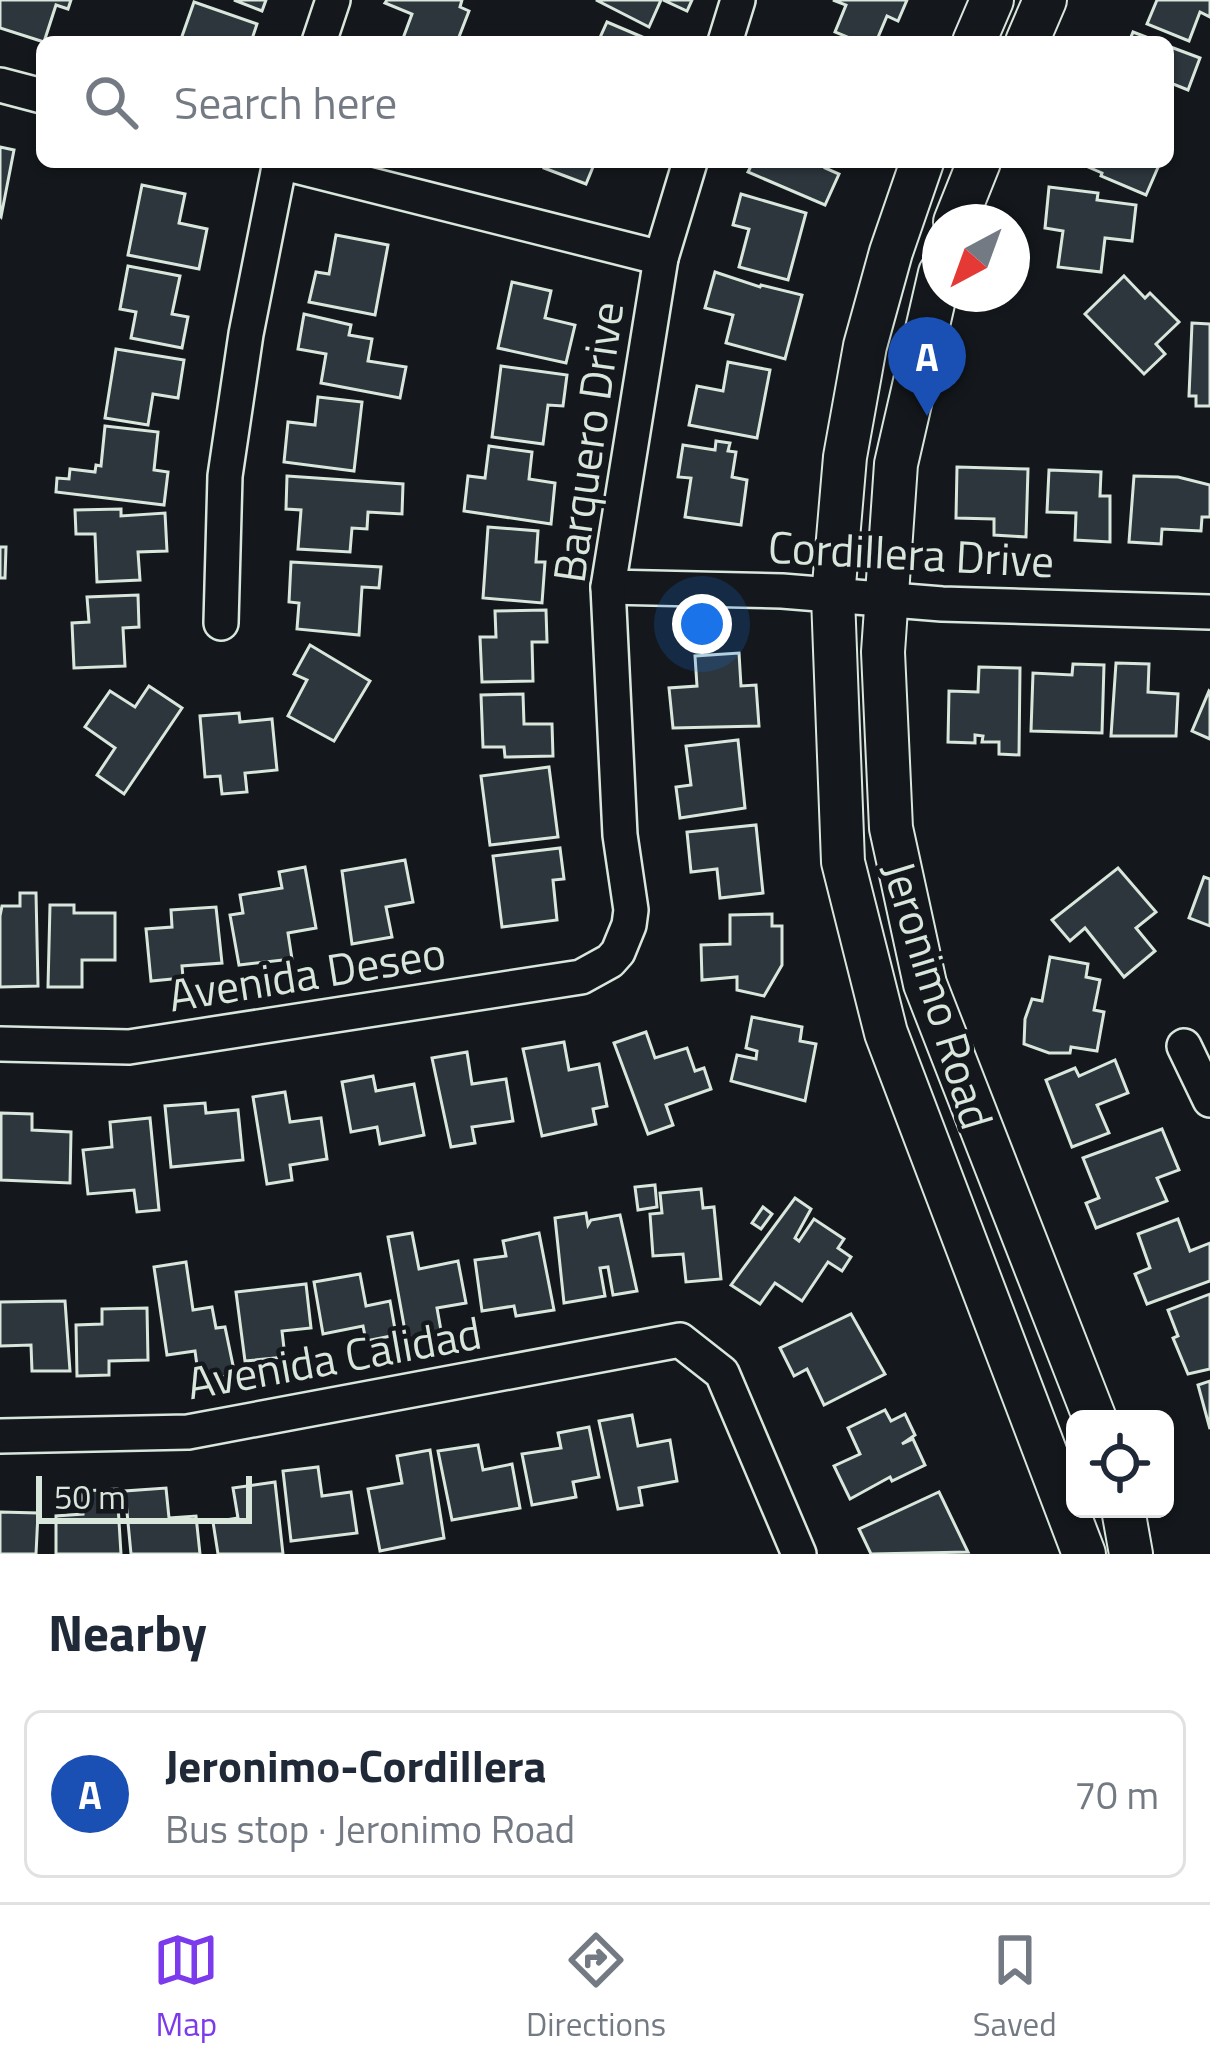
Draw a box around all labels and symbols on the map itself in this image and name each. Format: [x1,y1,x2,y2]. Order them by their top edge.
north arrow [922,204,1030,312]
street label: Barquero Drive [534,297,640,587]
pin: A [888,317,966,416]
street label: Cordillera Drive [766,512,1056,594]
your location [672,594,732,654]
street label: Jeronimo Road [866,852,1012,1137]
street label: Avenida Deseo [164,918,450,1028]
street label: Avenida Calidad [181,1298,486,1416]
scale bar [36,1470,252,1523]

